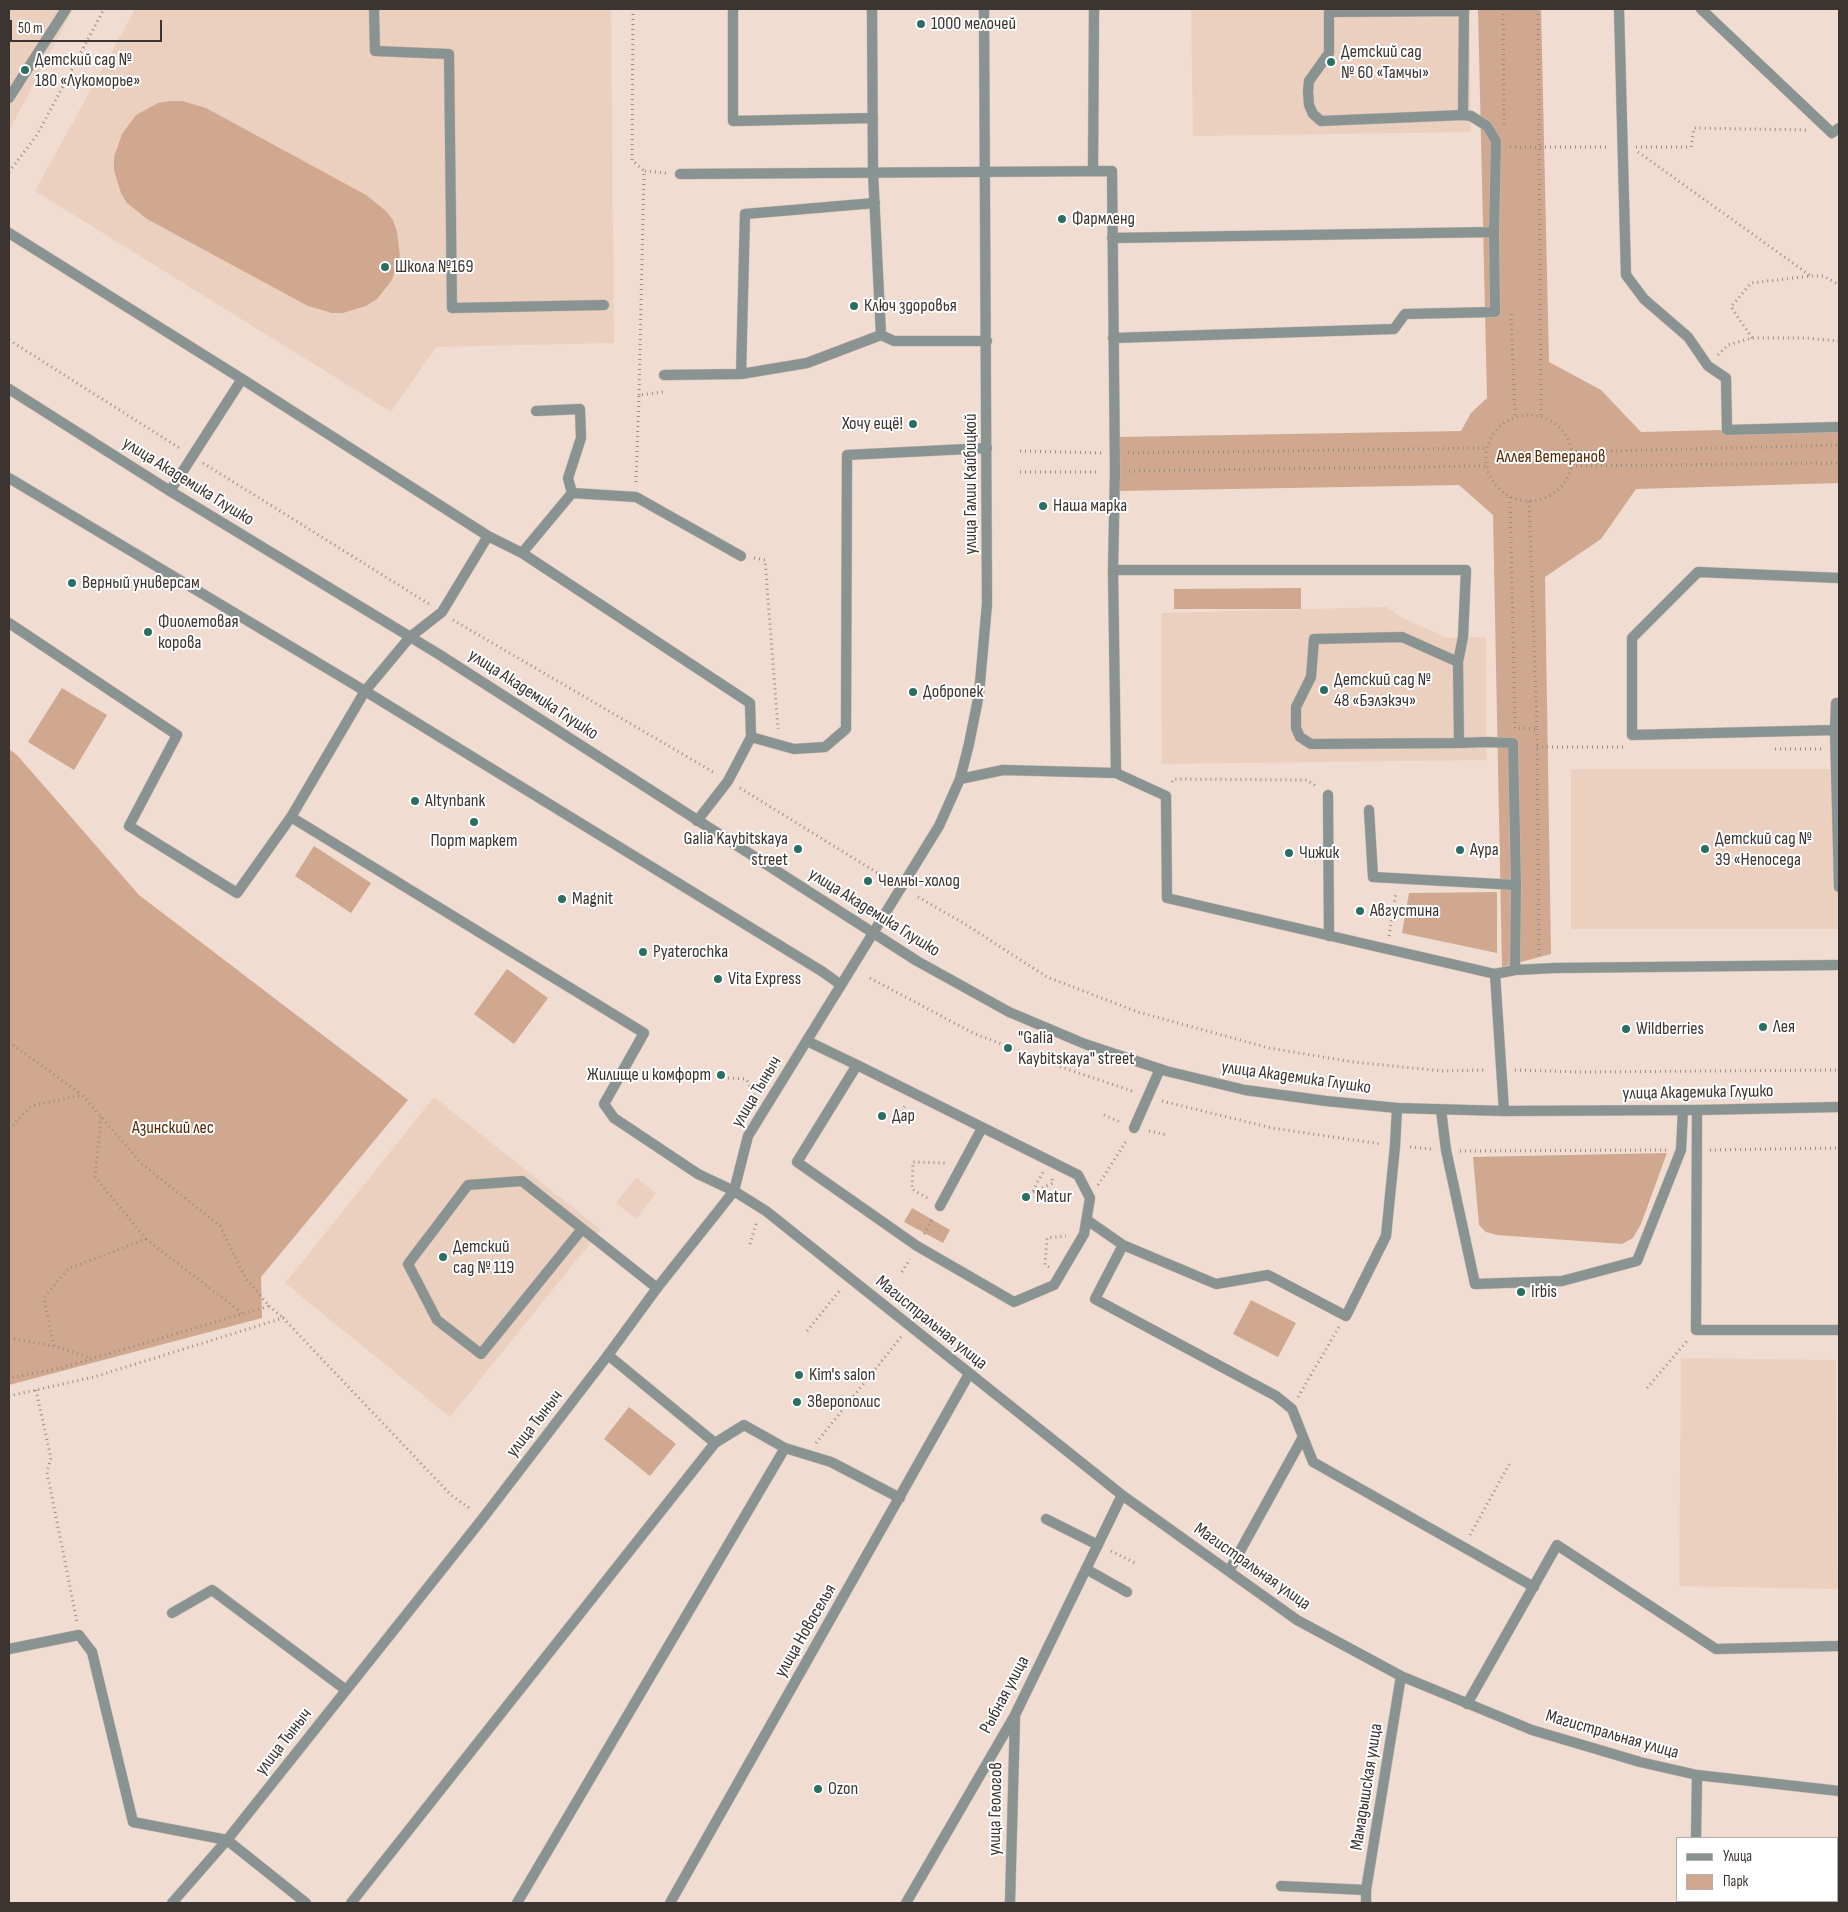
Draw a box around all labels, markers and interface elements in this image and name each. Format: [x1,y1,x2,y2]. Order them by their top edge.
scale bar [12,10,165,42]
place label: 1000 мелочей [931,13,1016,35]
marker: 1000 мелочей [915,18,927,30]
text: 50 m [18,19,43,38]
place label: Детский сад № 60 «Тамчы» [1341,41,1429,84]
place label: Детский сад № 180 «Лукоморье» [35,49,140,92]
marker: Детский сад № 60 «Тамчы» [1325,56,1337,68]
marker: Детский сад № 180 «Лукоморье» [19,64,31,76]
place label: Фармленд [1072,208,1135,230]
marker: Фармленд [1056,213,1068,225]
place label: Школа №169 [395,256,473,278]
marker: Школа №169 [379,261,391,273]
place label: Ключ здоровья [864,295,957,317]
marker: Ключ здоровья [848,300,860,312]
place label: Хочу ещё! [842,413,903,435]
street label: улица Галии Кайбицкой [960,413,982,555]
marker: Хочу ещё! [907,418,919,430]
street label: улица Академика Глушко [118,433,258,531]
park label: Аллея Ветеранов [1497,446,1605,468]
place label: Наша марка [1053,495,1127,517]
marker: Наша марка [1037,500,1049,512]
place label: Верный универсам [82,572,200,594]
marker: Верный универсам [66,577,78,589]
place label: Фиолетовая корова [158,611,239,654]
marker: Фиолетовая корова [142,626,154,638]
street label: улица Академика Глушко [464,645,602,745]
place label: Детский сад № 48 «Бэлэкэч» [1334,669,1431,712]
place label: Добропек [923,681,983,703]
marker: Детский сад № 48 «Бэлэкэч» [1318,684,1330,696]
marker: Добропек [907,686,919,698]
place label: Altynbank [425,790,485,812]
marker: Altynbank [409,795,421,807]
marker: Порт маркет [468,816,480,828]
place label: Galia Kaybitskaya street [684,828,788,871]
place label: Детский сад № 39 «Непоседа [1715,828,1812,871]
place label: Порт маркет [430,830,518,852]
place label: Аура [1470,839,1499,861]
place label: Чижик [1299,842,1339,864]
marker: Galia Kaybitskaya street [792,843,804,855]
marker: Детский сад № 39 «Непоседа [1699,843,1711,855]
marker: Аура [1454,844,1466,856]
marker: Чижик [1283,847,1295,859]
street label: улица Академика Глушко [804,864,944,962]
place label: Челны-холод [878,870,960,892]
marker: Челны-холод [862,875,874,887]
place label: Magnit [572,888,613,910]
marker: Magnit [556,893,568,905]
place label: Августина [1370,900,1439,922]
marker: Августина [1354,905,1366,917]
place label: Pyaterochka [653,941,728,963]
marker: Pyaterochka [637,946,649,958]
place label: Vita Express [728,968,801,990]
marker: Vita Express [712,973,724,985]
place label: Лея [1773,1016,1795,1038]
place label: Wildberries [1636,1018,1704,1040]
marker: Лея [1757,1021,1769,1033]
marker: Wildberries [1620,1023,1632,1035]
place label: "Galia Kaybitskaya" street [1018,1027,1135,1070]
marker: "Galia Kaybitskaya" street [1002,1042,1014,1054]
street label: улица Тыныч [727,1052,787,1132]
street label: улица Академика Глушко [1220,1057,1372,1099]
place label: Жилище и комфорт [587,1064,711,1086]
marker: Жилище и комфорт [715,1069,727,1081]
street label: улица Академика Глушко [1622,1081,1774,1105]
place label: Дар [892,1105,915,1127]
marker: Дар [876,1110,888,1122]
park label: Азинский лес [132,1117,214,1139]
place label: Matur [1036,1186,1072,1208]
marker: Matur [1020,1191,1032,1203]
place label: Детский сад № 119 [453,1236,514,1278]
marker: Детский сад № 119 [437,1251,449,1263]
street label: Магистральная улица [871,1271,991,1375]
place label: Irbis [1531,1281,1557,1303]
marker: Irbis [1515,1286,1527,1298]
place label: Kim's salon [809,1364,875,1386]
marker: Kim's salon [793,1369,805,1381]
street label: улица Тыныч [502,1386,568,1462]
place label: Зверополис [807,1391,881,1413]
marker: Зверополис [791,1396,803,1408]
street label: Магистральная улица [1189,1519,1315,1615]
street label: улица Новоселья [771,1580,841,1682]
street label: Рыбная улица [976,1652,1034,1738]
street label: улица Тыныч [251,1704,317,1780]
street label: Магистральная улица [1543,1706,1681,1764]
street label: Мамадышская улица [1346,1722,1388,1852]
street label: улица Геологов [984,1762,1008,1856]
place label: Ozon [828,1778,858,1800]
marker: Ozon [812,1783,824,1795]
legend [1676,1837,1838,1902]
text: Улица [1723,1847,1752,1866]
text: Парк [1723,1872,1748,1891]

